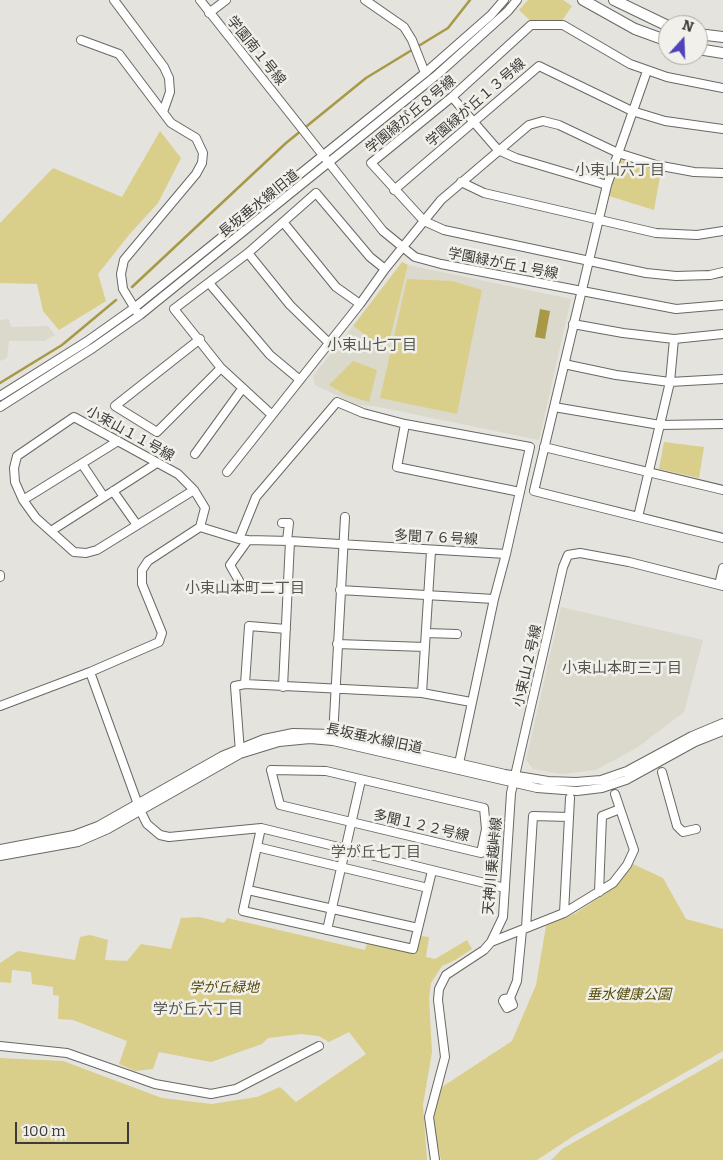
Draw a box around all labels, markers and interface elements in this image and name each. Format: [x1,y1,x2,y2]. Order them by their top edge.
street label: 学園南１号線 [223,13,289,89]
north arrow [658,15,708,65]
text: N [680,17,696,36]
street label: 学園緑が丘１３号線 [423,55,529,151]
street label: 学園緑が丘８号線 [363,73,459,157]
district label: 小束山六丁目 [575,162,665,180]
street label: 長坂垂水線旧道 [216,167,302,241]
street label: 学園緑が丘１号線 [446,245,560,283]
district label: 小束山七丁目 [327,337,417,355]
street label: 小束山１１号線 [83,403,177,465]
street label: 多聞７６号線 [394,527,478,549]
district label: 小束山本町二丁目 [185,580,305,598]
street label: 小束山２号線 [510,623,546,709]
district label: 小束山本町三丁目 [562,660,682,678]
street label: 長坂垂水線旧道 [324,721,424,757]
street label: 多聞１２２号線 [371,807,471,845]
street label: 天神川乗越峠線 [480,816,506,916]
district label: 学が丘七丁目 [331,844,421,862]
park label: 学が丘緑地 [189,980,259,996]
park label: 垂水健康公園 [587,987,671,1003]
district label: 学が丘六丁目 [153,1001,243,1019]
scale bar [18,1112,131,1144]
text: 100 m [23,1122,66,1140]

